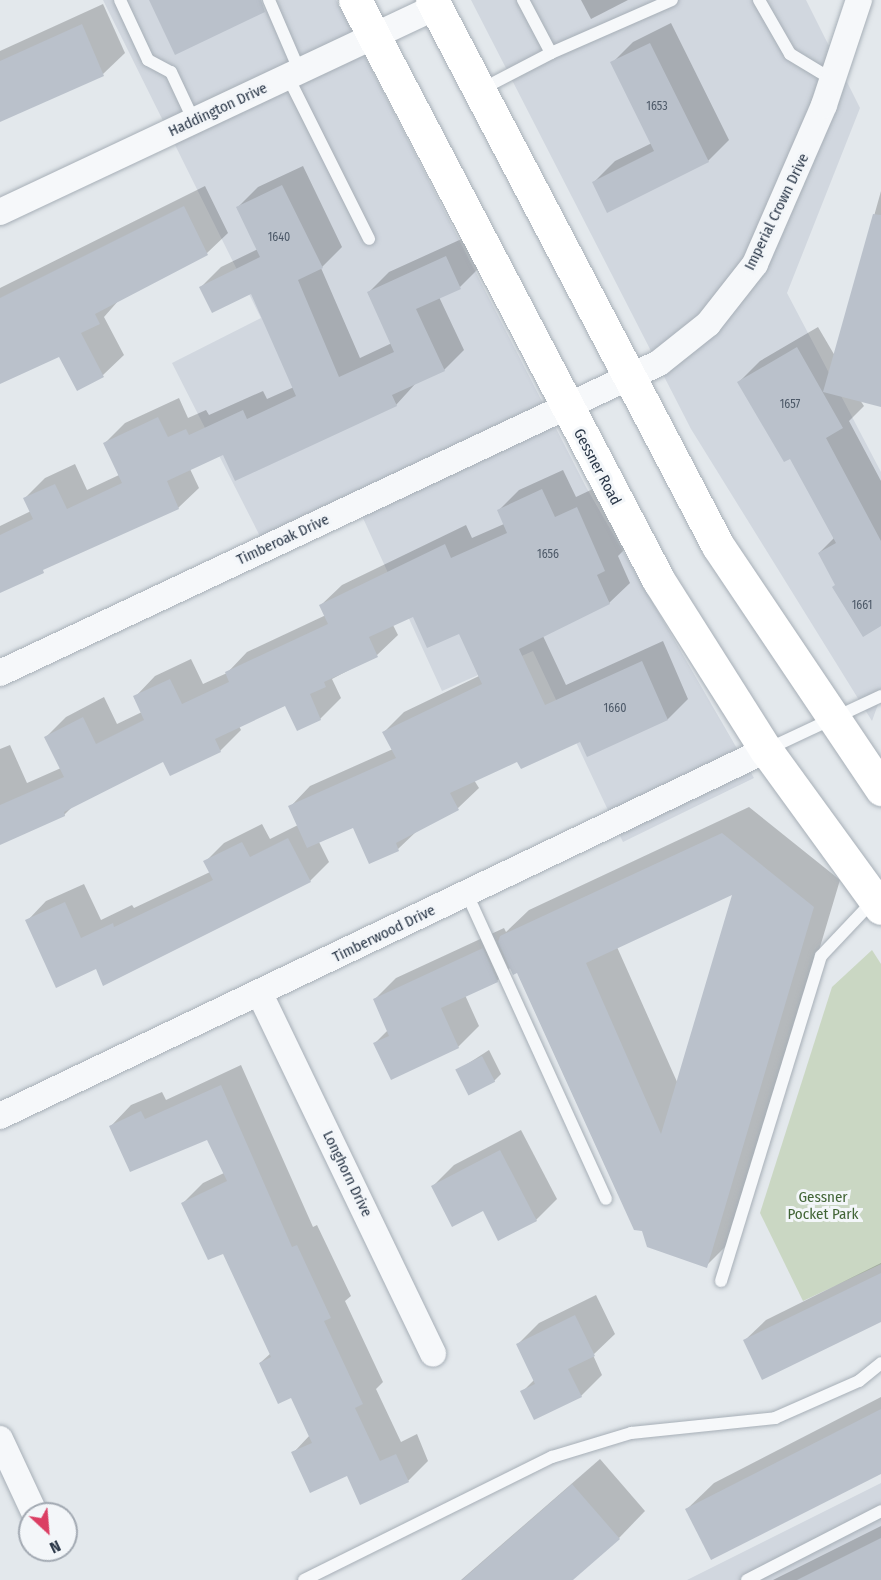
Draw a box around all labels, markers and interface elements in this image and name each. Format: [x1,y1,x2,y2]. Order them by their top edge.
street label: Haddington Drive [166,79,270,141]
house number: 1653 [646,100,668,114]
street label: Imperial Crown Drive [741,151,813,273]
house number: 1640 [268,231,290,245]
house number: 1657 [780,398,800,412]
street label: Gessner Road [569,426,625,508]
street label: Timberoak Drive [234,511,332,569]
house number: 1656 [537,548,559,562]
house number: 1661 [852,599,872,613]
house number: 1660 [604,702,626,716]
street label: Timberwood Drive [330,901,438,967]
street label: Longhorn Drive [318,1128,376,1220]
park label: Gessner Pocket Park [787,1188,859,1223]
north arrow [18,1502,78,1562]
text: N [47,1536,64,1557]

